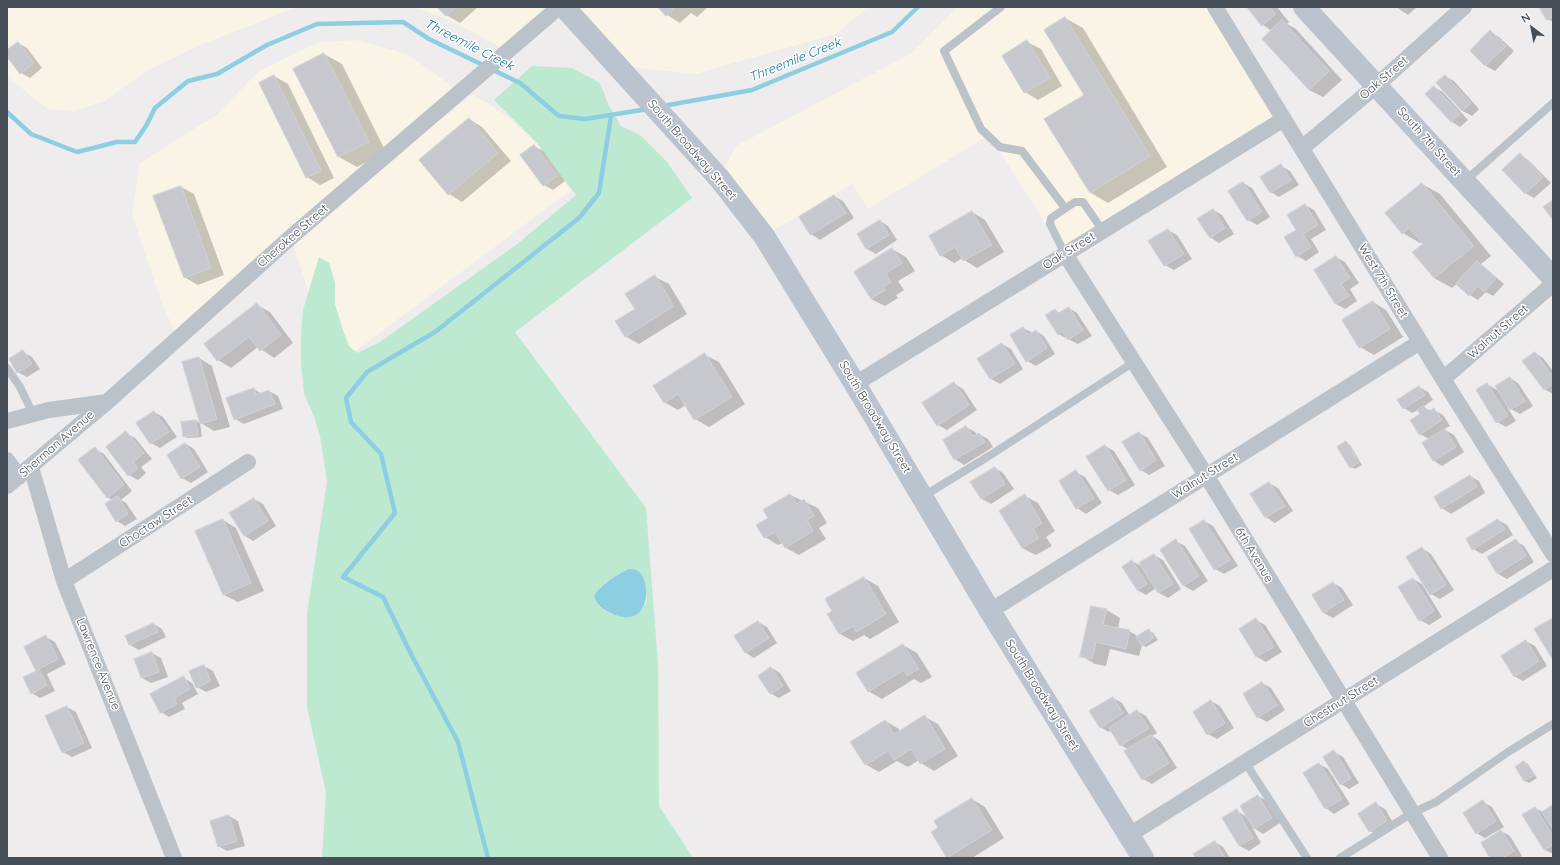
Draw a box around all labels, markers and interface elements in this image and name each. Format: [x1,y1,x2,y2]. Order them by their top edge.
north arrow [1512,8,1552,48]
text: N [1518,10,1533,26]
water label: Threemile Creek [422,16,516,74]
water label: Threemile Creek [747,34,843,86]
street label: Oak Street [1357,53,1411,103]
street label: South Broadway Street [645,97,739,203]
street label: South 7th Street [1394,104,1464,180]
street label: Cherokee Street [255,201,331,271]
street label: Oak Street [1040,229,1098,273]
street label: West 7th Street [1355,241,1411,321]
street label: Walnut Street [1465,302,1531,362]
street label: South Broadway Street [836,358,914,476]
street label: Sherman Avenue [17,408,97,480]
street label: Walnut Street [1169,450,1241,502]
street label: Choctaw Street [117,493,195,551]
street label: 6th Avenue [1232,525,1276,585]
street label: Lawrence Avenue [73,616,123,712]
street label: South Broadway Street [1002,637,1082,753]
street label: Chestnut Street [1301,673,1381,731]

